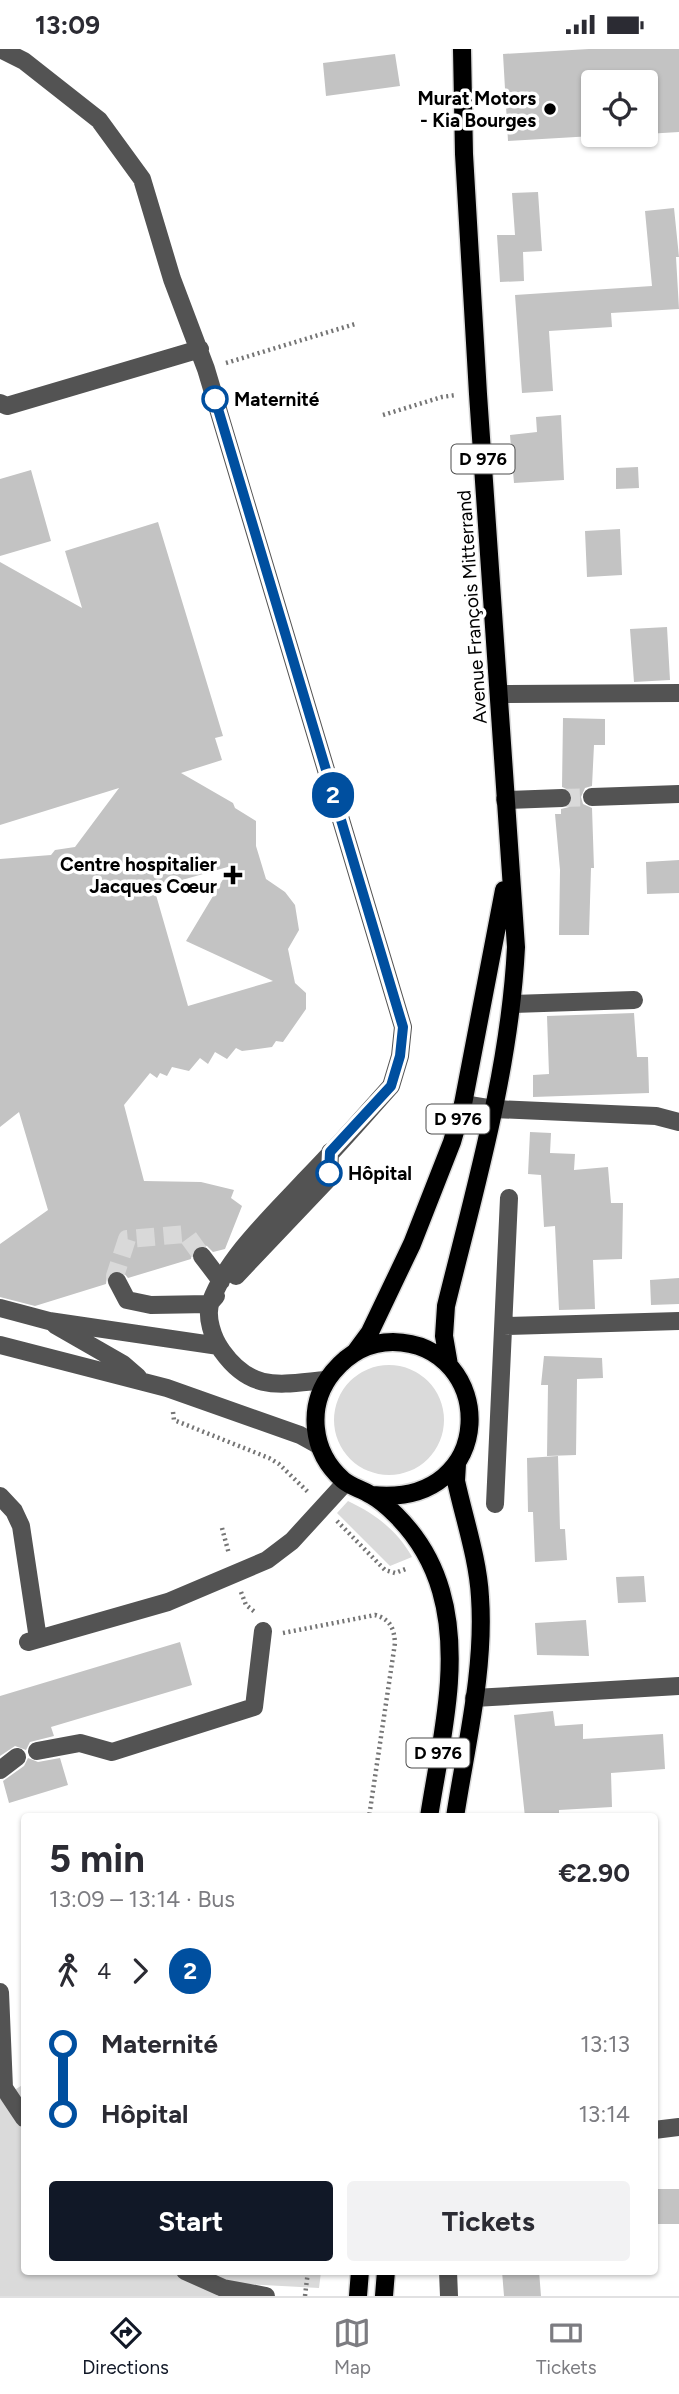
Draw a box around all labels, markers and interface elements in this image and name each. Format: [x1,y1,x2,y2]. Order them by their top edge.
text: 13:09 [35,9,100,41]
map controls [581,70,658,147]
button: locate [581,70,658,147]
place label: Murat Motors - Kia Bourges [418,87,536,132]
marker: Murat Motors - Kia Bourges [542,101,558,117]
marker: Maternité [202,386,228,412]
place label: Maternité [234,388,320,411]
road number: D 976 [452,445,514,473]
street label: Avenue François Mitterrand [452,489,492,725]
line badge: 2 [310,772,356,818]
text: 2 [326,780,340,809]
place label: Centre hospitalier Jacques Cœur [60,853,217,898]
marker: Centre hospitalier Jacques Cœur [223,865,243,885]
road number: D 976 [426,1105,490,1133]
marker: Hôpital [316,1160,342,1186]
place label: Hôpital [348,1162,412,1185]
road number: D 976 [406,1738,470,1767]
text: 5 min [49,1836,145,1882]
text: €2.90 [558,1857,630,1889]
text: 13:09 – 13:14 · Bus [49,1885,235,1913]
icon: walk [49,1952,87,1990]
icon: forward [121,1952,159,1990]
text: 2 [183,1956,197,1985]
text: 4 [97,1957,111,1985]
text: Maternité [101,2028,218,2060]
text: 13:13 [580,2030,630,2058]
text: Hôpital [101,2098,189,2130]
text: 13:14 [578,2100,630,2128]
button: Start [49,2181,333,2261]
button: Tickets [347,2181,630,2261]
tab: Directions [82,2314,169,2379]
tab: Map [333,2314,371,2379]
tab: Tickets [536,2314,597,2379]

